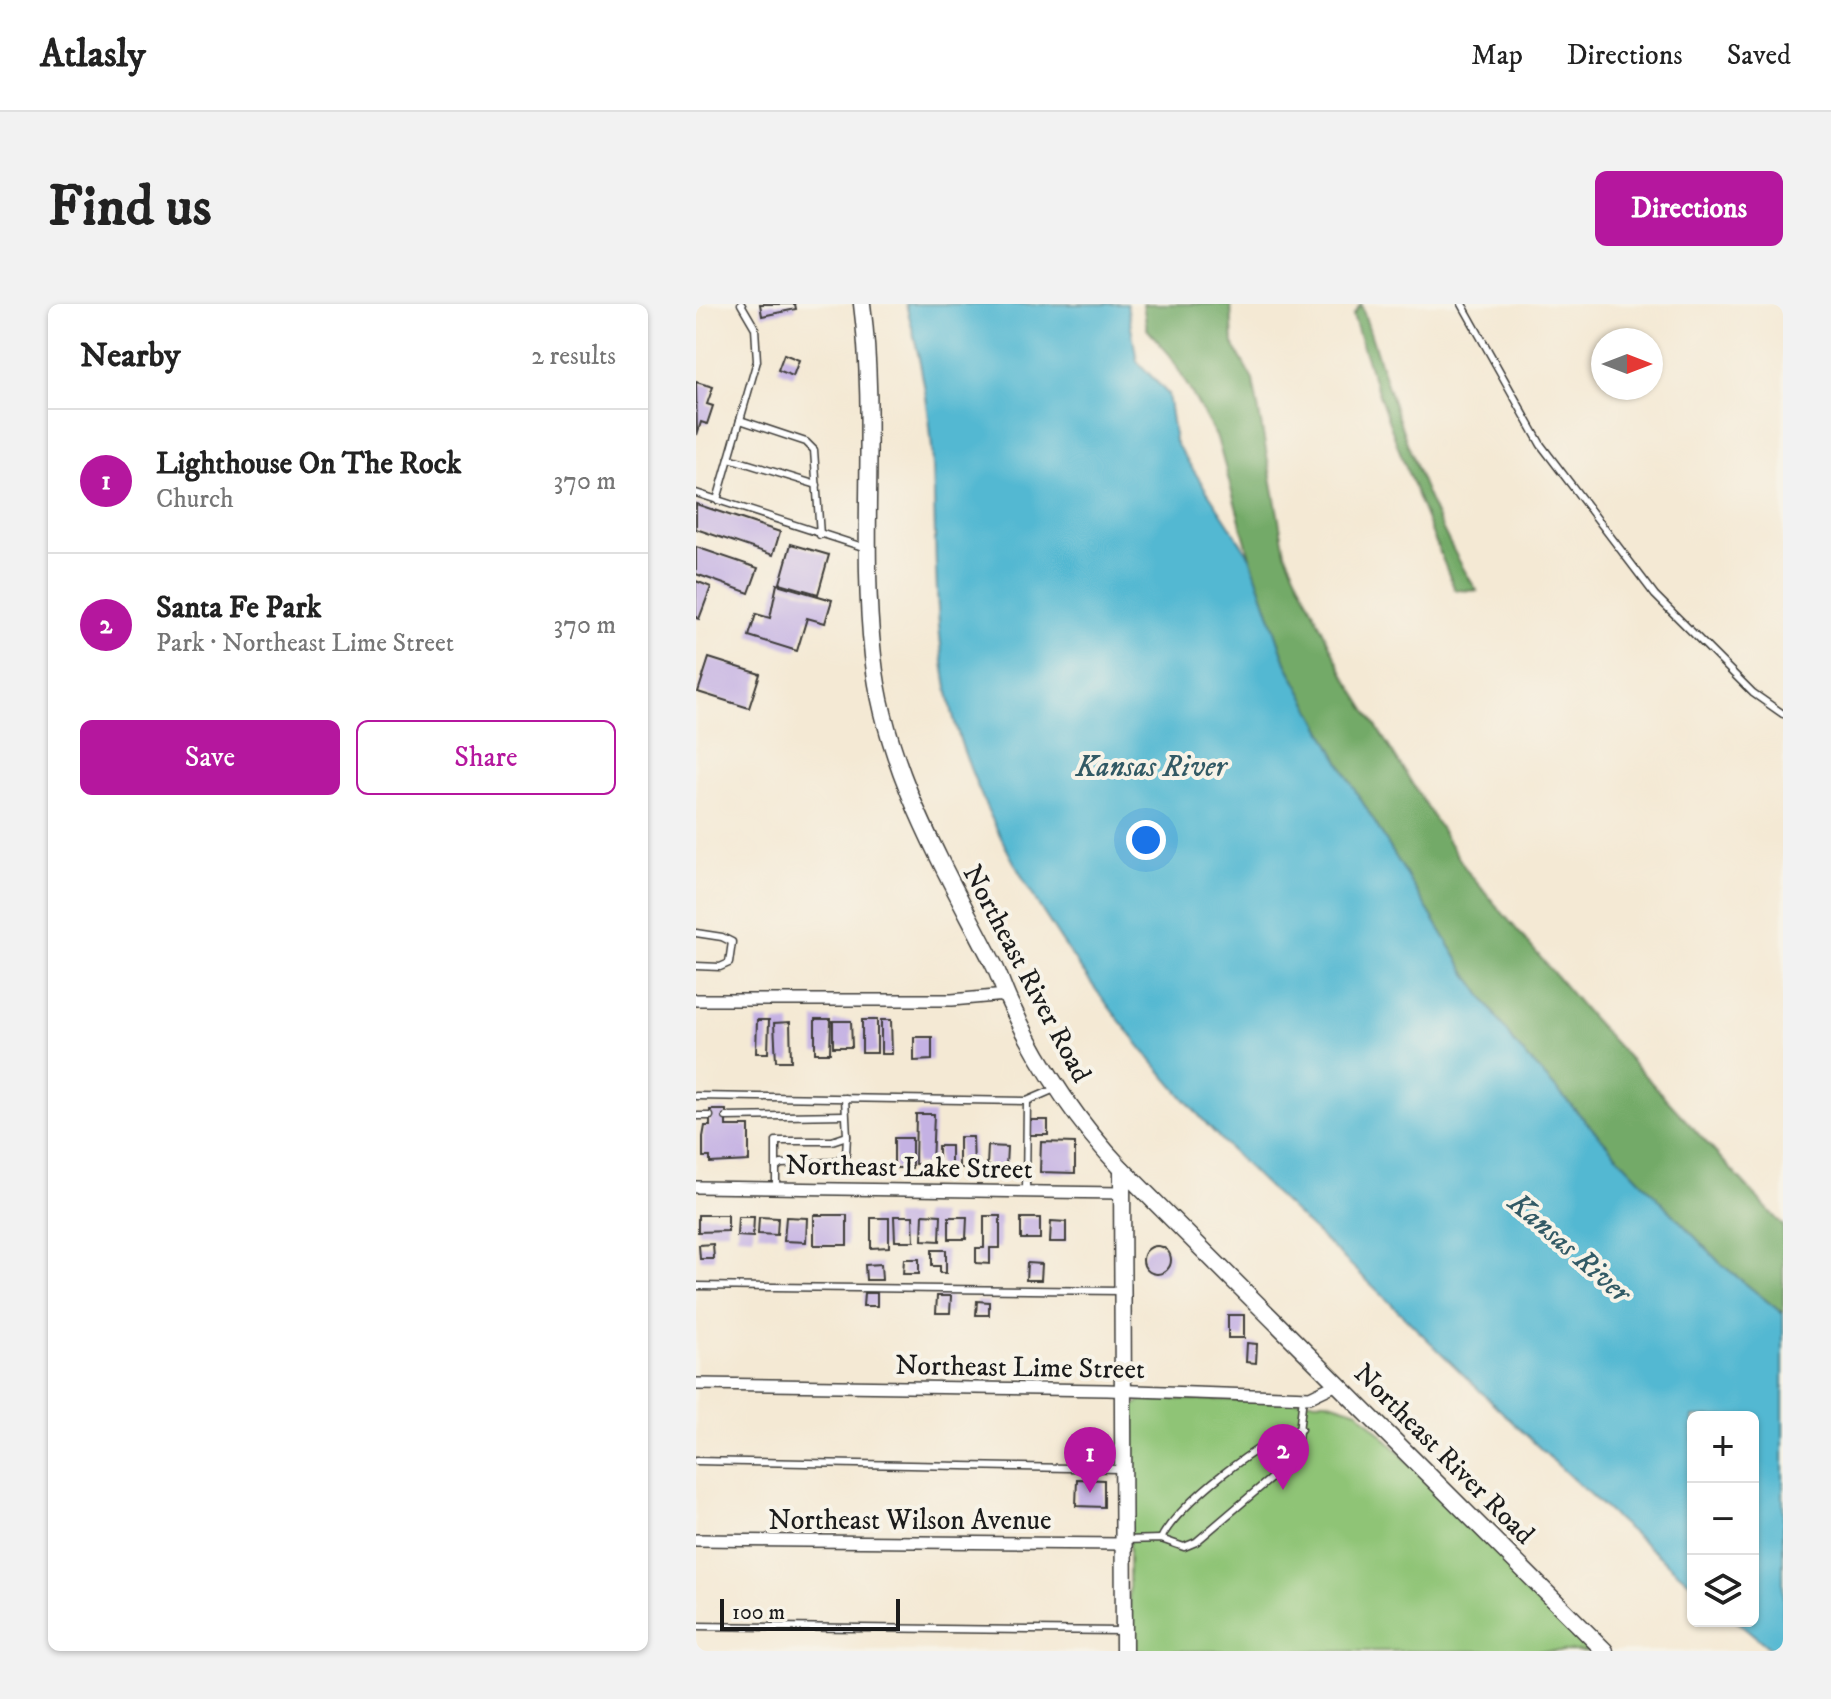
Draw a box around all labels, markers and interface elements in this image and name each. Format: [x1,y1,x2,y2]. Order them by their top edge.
text: Atlasly [40,31,146,79]
text: Map [1471,38,1523,73]
text: Directions [1567,38,1683,73]
text: Saved [1727,38,1791,73]
button: Directions [1595,171,1783,246]
text: Find us [48,173,212,243]
north arrow [1591,328,1663,400]
text: Nearby [80,335,181,377]
text: 2 results [531,340,616,373]
text: Lighthouse On The Rock [156,446,461,483]
text: 1 [101,465,111,498]
text: 370 m [554,465,616,498]
text: Church [156,483,234,516]
text: Santa Fe Park [156,590,321,627]
text: 2 [100,609,112,642]
text: 370 m [554,609,616,642]
text: Park · Northeast Lime Street [156,627,454,660]
button: Save [80,720,340,795]
button: Share [356,720,616,795]
water label: Kansas River [1075,749,1228,786]
your location [1126,820,1166,860]
street label: Northeast River Road [954,859,1099,1089]
street label: Northeast Lake Street [785,1148,1033,1187]
water label: Kansas River [1499,1184,1640,1313]
street label: Northeast Lime Street [895,1348,1145,1387]
street label: Northeast River Road [1346,1356,1542,1552]
map controls [1687,1411,1759,1627]
button: + [1687,1411,1759,1483]
pin: 2 [1257,1424,1309,1490]
pin: 1 [1064,1427,1116,1493]
button: − [1687,1483,1759,1555]
street label: Northeast Wilson Avenue [768,1503,1052,1538]
button: layers [1687,1555,1759,1627]
scale bar [720,1595,900,1631]
text: 100 m [732,1599,785,1626]

